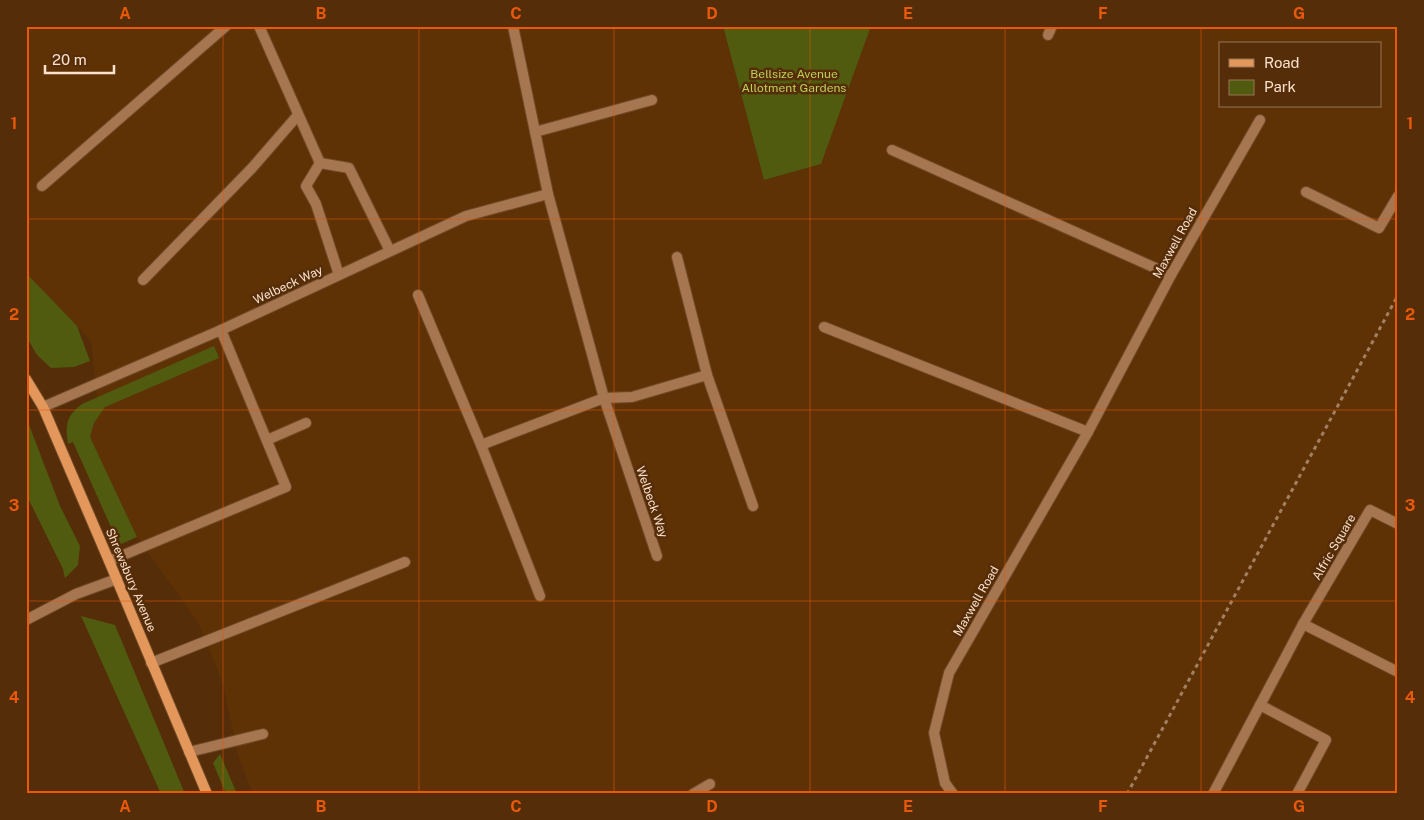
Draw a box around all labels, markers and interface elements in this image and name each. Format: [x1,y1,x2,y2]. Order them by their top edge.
text: A [119,4,131,23]
text: B [316,4,327,23]
text: C [510,4,522,23]
text: D [706,4,718,23]
text: E [903,4,913,23]
text: F [1098,4,1108,23]
text: G [1293,4,1305,23]
scale bar [45,42,114,74]
legend [1219,42,1382,108]
text: 20 m [52,51,87,68]
text: Road [1264,54,1300,71]
park label: Bellsize Avenue Allotment Gardens [742,67,846,95]
text: Park [1264,78,1296,95]
text: 1 [11,114,17,133]
text: 1 [1407,114,1413,133]
street label: Maxwell Road [1150,205,1200,281]
street label: Welbeck Way [251,263,325,307]
text: 2 [9,305,19,324]
text: 2 [1405,305,1415,324]
street label: Welbeck Way [633,464,671,540]
text: 3 [9,496,19,515]
text: 3 [1405,496,1415,515]
street label: Alfric Square [1309,511,1359,582]
street label: Shrewsbury Avenue [103,526,159,634]
street label: Maxwell Road [950,564,1002,638]
text: 4 [9,688,20,707]
text: 4 [1405,688,1416,707]
text: A [119,797,131,816]
text: B [316,797,327,816]
text: C [510,797,522,816]
text: D [706,797,718,816]
text: E [903,797,913,816]
text: F [1098,797,1108,816]
text: G [1293,797,1305,816]

